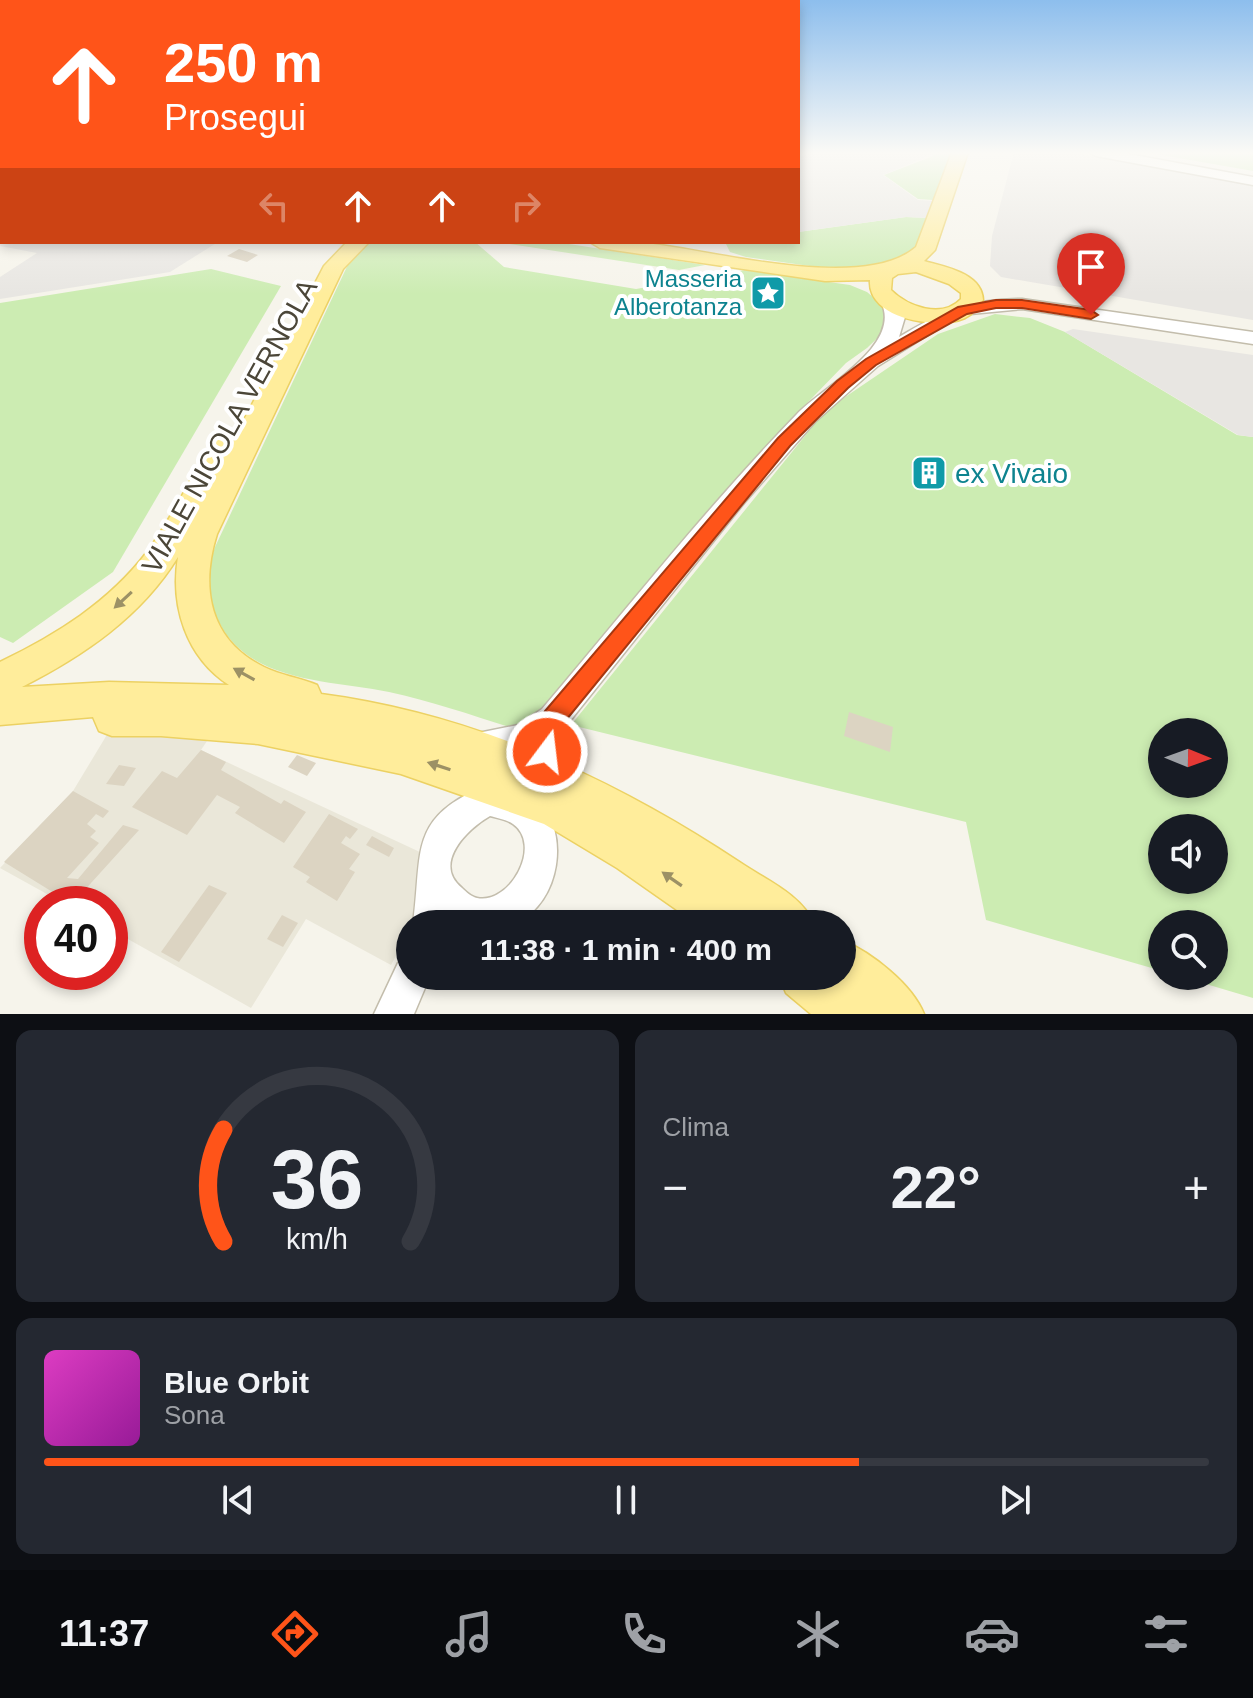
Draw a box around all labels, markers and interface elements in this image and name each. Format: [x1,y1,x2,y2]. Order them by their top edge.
text: 250 m [164,31,323,94]
icon: ahead [32,32,136,136]
text: Prosegui [164,97,306,138]
icon: left [252,184,296,228]
icon: ahead [336,184,380,228]
icon: ahead [420,184,464,228]
icon: right [504,184,548,228]
pin [1057,233,1125,315]
icon: arrive [1069,245,1113,289]
place label: Masseria Alberotanza [614,265,743,320]
street label: VIALE NICOLA VERNOLA [136,273,323,579]
place icon: Masseria Alberotanza [749,274,787,312]
building icon: ex Vivaio [910,454,948,492]
place label: ex Vivaio [955,458,1068,489]
one-way arrow [113,591,132,609]
one-way arrow [233,667,255,681]
position arrow [505,710,589,794]
north arrow [1148,718,1228,798]
map controls [1148,718,1228,990]
one-way arrow [427,759,451,771]
button: sound [1148,814,1228,894]
one-way arrow [661,872,682,887]
speed limit sign: 40 [24,886,128,990]
button: search [1148,910,1228,990]
text: 11:38 · 1 min · 400 m [480,933,772,966]
text: Clima [663,1112,729,1142]
text: 36 [271,1133,364,1226]
text: 22° [890,1154,981,1221]
text: − [663,1163,688,1212]
text: + [1183,1163,1209,1212]
text: km/h [286,1223,348,1255]
text: Blue Orbit [164,1366,309,1399]
text: Sona [164,1400,225,1430]
icon: previous [216,1478,260,1522]
icon: pause [604,1478,648,1522]
icon: next [993,1478,1037,1522]
icon: directions [267,1606,323,1662]
icon: music [441,1606,497,1662]
icon: phone [616,1606,672,1662]
icon: climate [790,1606,846,1662]
icon: car [964,1606,1020,1662]
icon: filters [1138,1606,1194,1662]
text: 11:37 [59,1613,149,1654]

